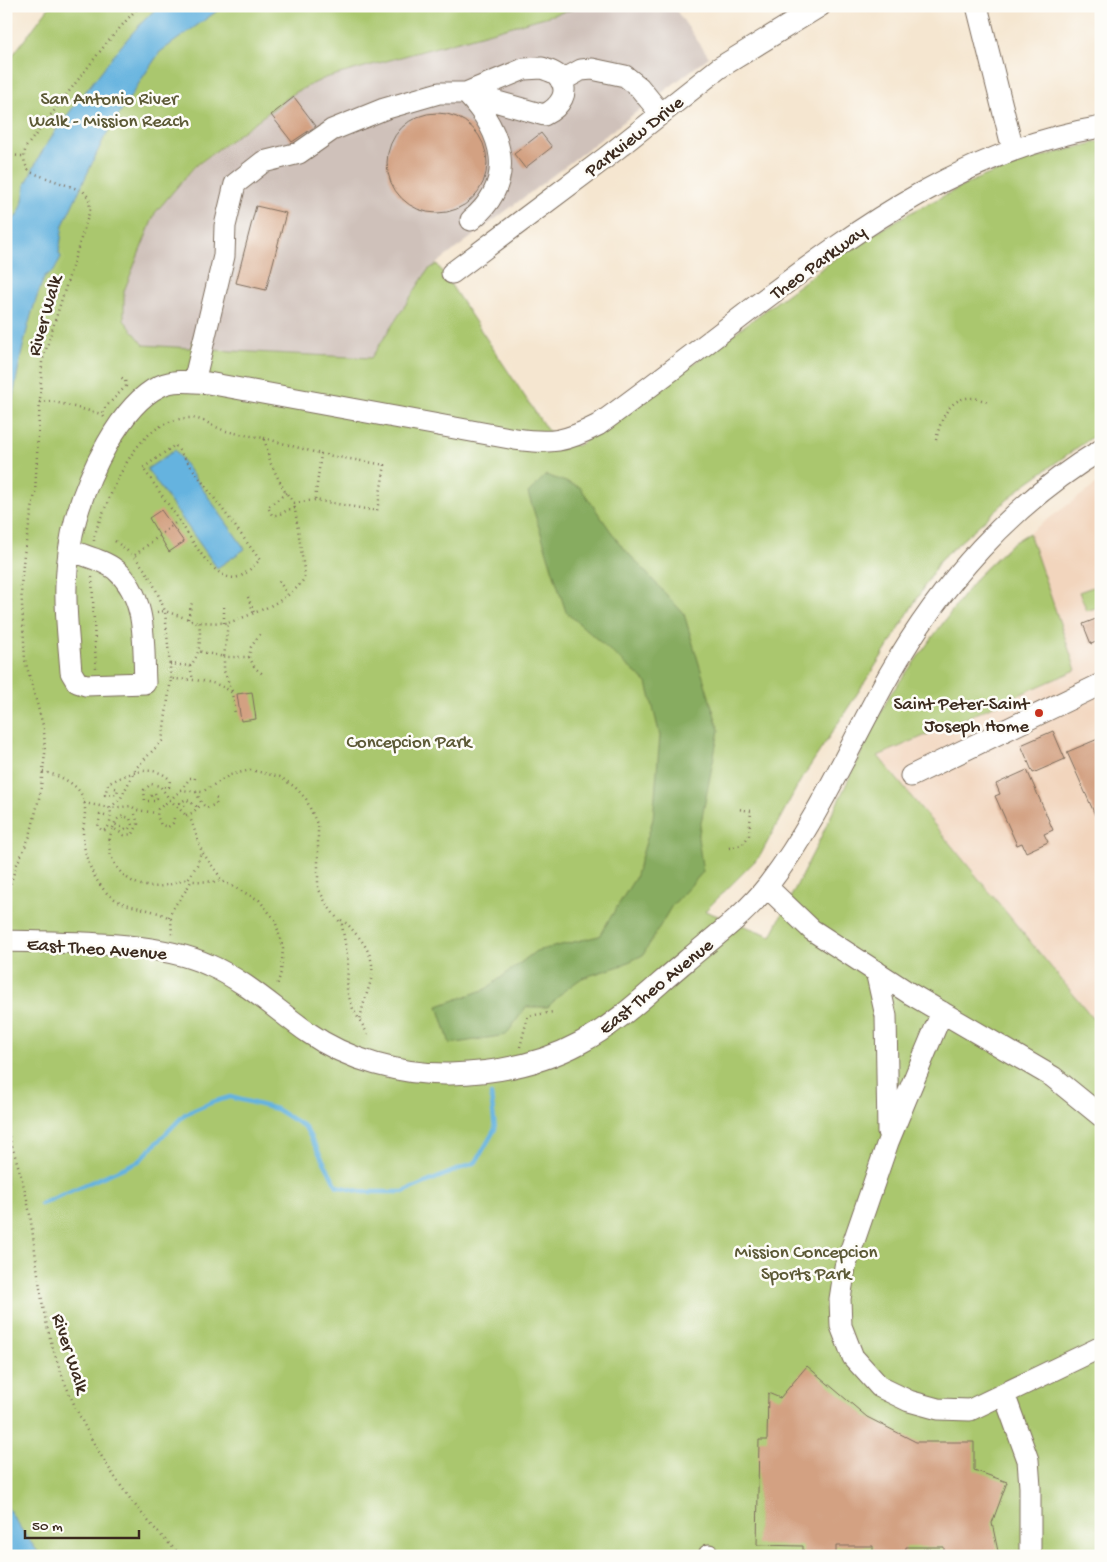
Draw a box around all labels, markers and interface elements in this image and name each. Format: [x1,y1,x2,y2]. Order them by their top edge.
park label: San Antonio River Walk - Mission Reach [29,89,189,134]
street label: Parkview Drive [580,92,689,184]
street label: Theo Parkway [766,221,872,307]
street label: River Walk [24,272,69,359]
place label: Saint Peter-Saint Joseph Home [893,694,1031,739]
marker: Saint Peter-Saint Joseph Home [1033,707,1045,719]
park label: Concepcion Park [347,732,473,755]
street label: East Theo Avenue [26,934,168,967]
street label: East Theo Avenue [595,934,719,1041]
park label: Mission Concepcion Sports Park [734,1242,878,1287]
street label: River Walk [45,1311,93,1398]
scale bar [25,1507,139,1539]
text: 50 m [32,1518,63,1536]

